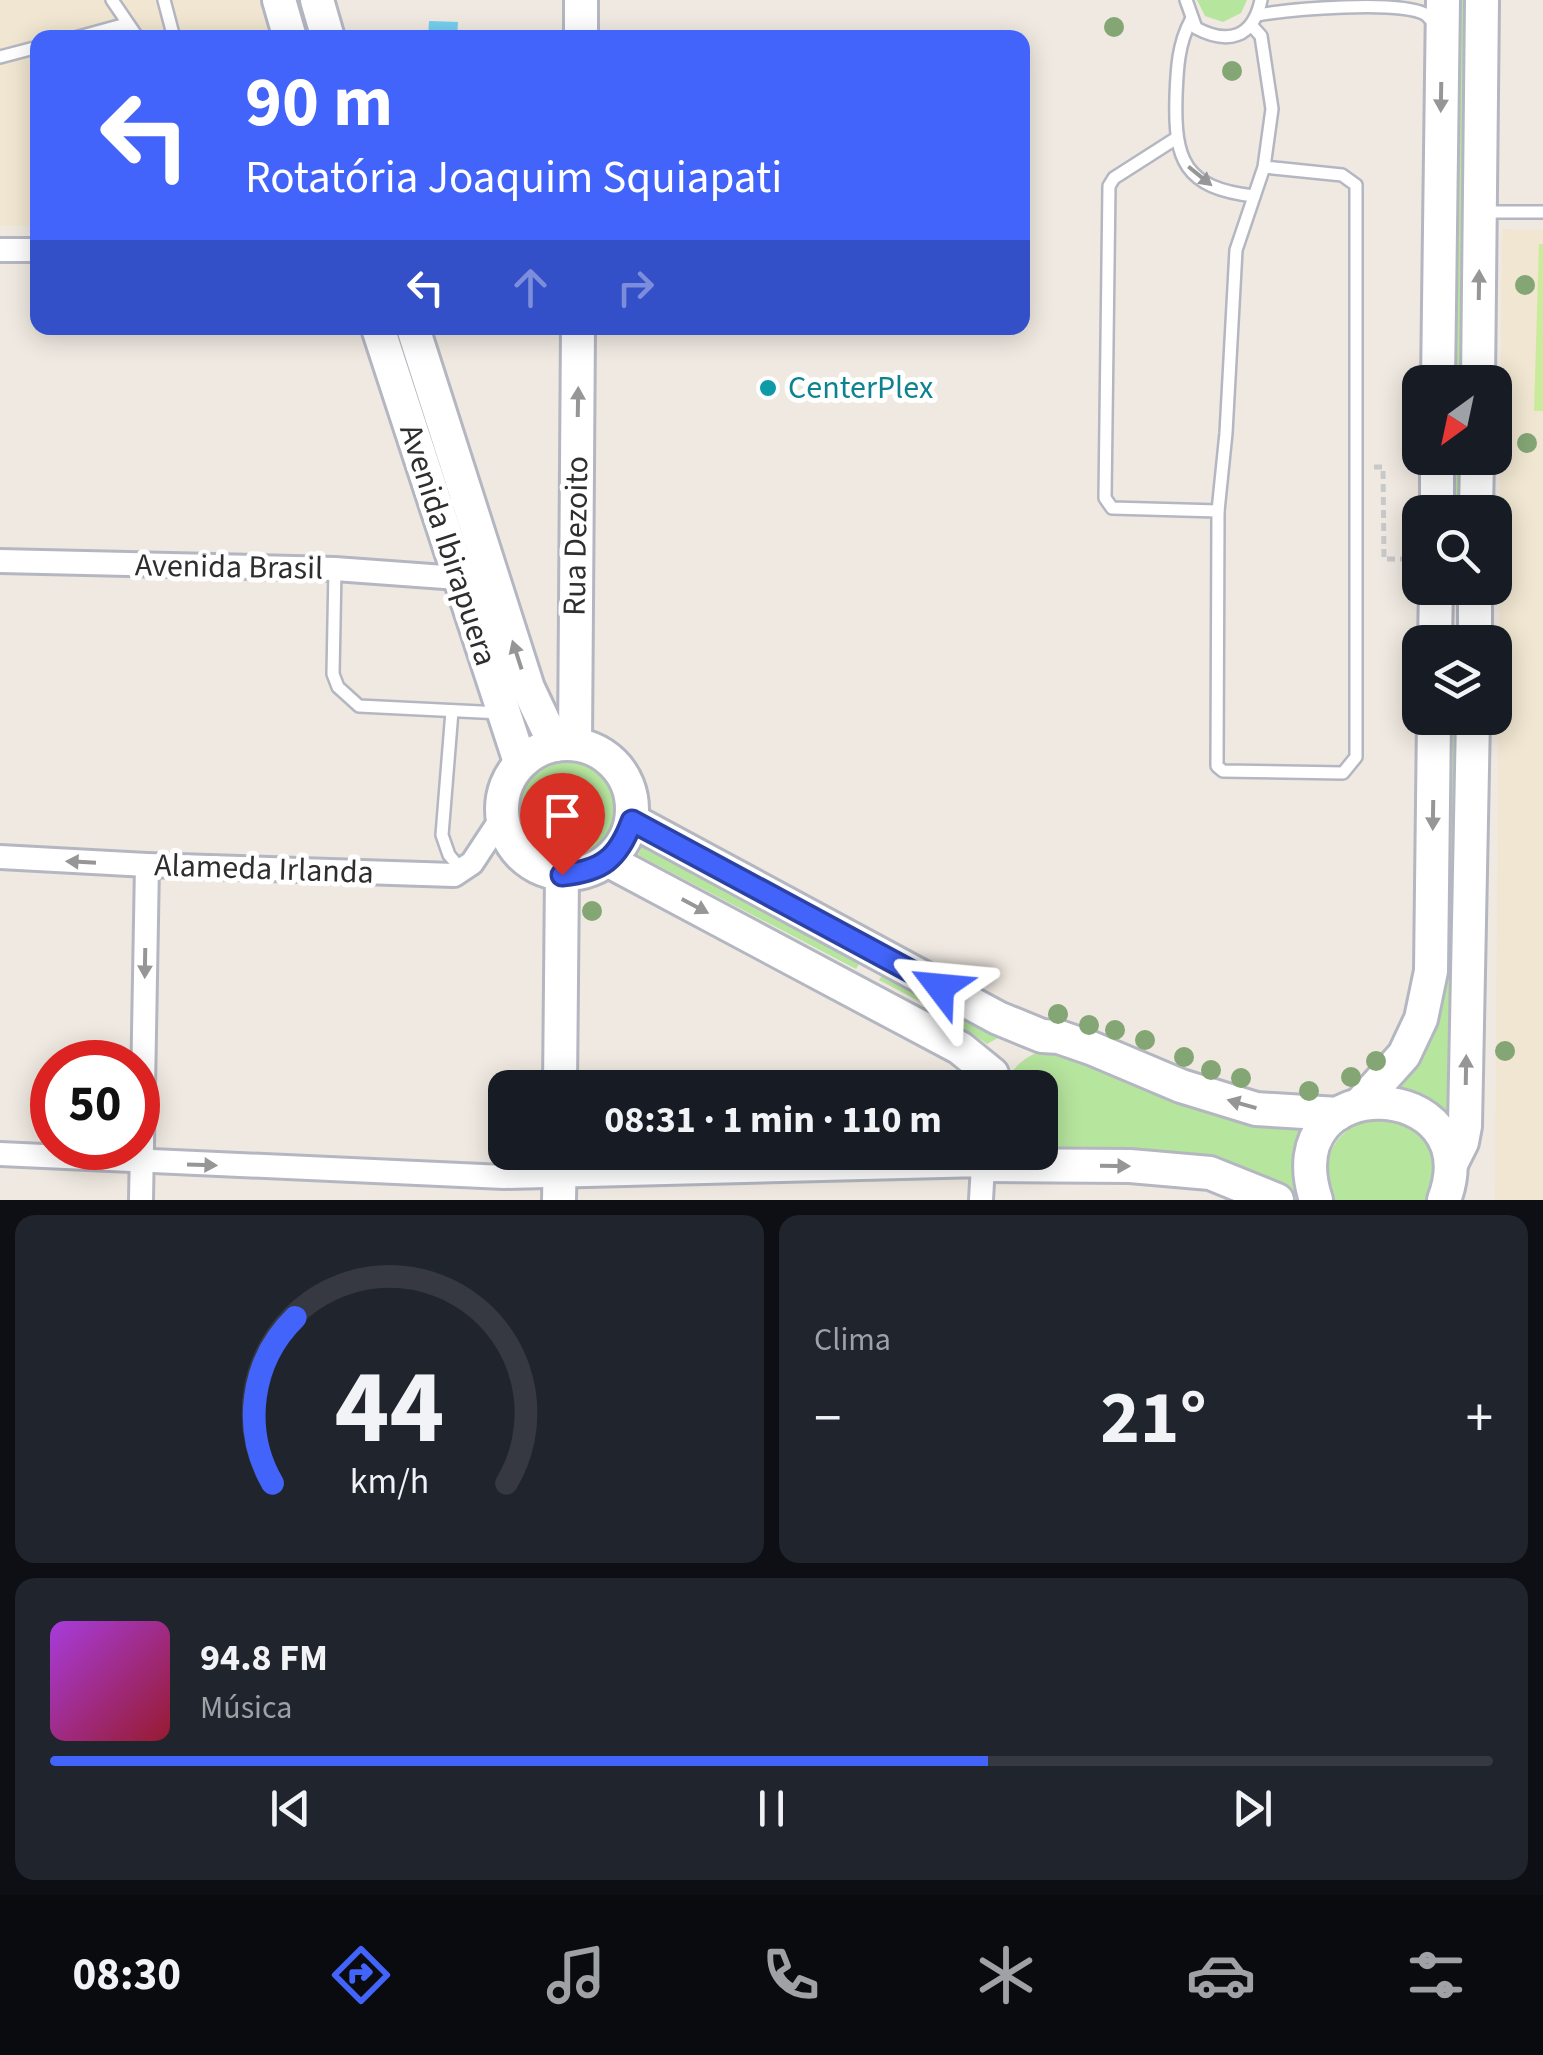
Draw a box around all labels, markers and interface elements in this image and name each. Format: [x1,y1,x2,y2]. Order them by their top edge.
text: 90 m [245,53,393,153]
icon: left [80,70,210,200]
one-way arrow [1433,82,1449,114]
text: Rotatória Joaquim Squiapati [245,146,782,210]
one-way arrow [1186,165,1212,186]
icon: left [398,260,453,315]
icon: ahead [503,260,558,315]
icon: right [608,260,663,315]
one-way arrow [1471,269,1487,301]
place label: CenterPlex [788,365,933,411]
north arrow [1402,365,1512,475]
map controls [1402,365,1512,735]
marker: CenterPlex [757,377,779,399]
one-way arrow [570,385,586,417]
street label: Avenida Ibirapuera [387,418,509,672]
street label: Rua Dezoito [552,456,600,616]
button: search [1402,495,1512,605]
street label: Avenida Brasil [134,542,324,592]
button: layers [1402,625,1512,735]
one-way arrow [509,639,524,669]
pin [520,773,605,876]
icon: arrive [535,788,590,843]
one-way arrow [1425,799,1441,831]
street label: Alameda Irlanda [153,842,375,896]
one-way arrow [64,853,96,869]
one-way arrow [681,897,710,914]
position arrow [888,935,992,1039]
one-way arrow [136,947,152,979]
speed limit sign: 50 [30,1040,160,1170]
one-way arrow [1458,1053,1474,1085]
text: 08:31 · 1 min · 110 m [604,1093,942,1147]
one-way arrow [1226,1096,1257,1111]
one-way arrow [187,1158,219,1174]
one-way arrow [1100,1158,1132,1174]
text: Clima [814,1317,891,1363]
text: 44 [335,1335,444,1483]
text: 21° [1100,1365,1207,1472]
text: − [814,1380,841,1458]
text: + [1466,1380,1493,1458]
text: km/h [350,1456,429,1507]
text: 94.8 FM [200,1631,328,1685]
text: Música [200,1685,292,1731]
icon: previous [263,1781,318,1836]
icon: pause [744,1781,799,1836]
icon: next [1225,1781,1280,1836]
icon: directions [326,1940,396,2010]
icon: music [541,1940,611,2010]
icon: phone [756,1940,826,2010]
icon: climate [971,1940,1041,2010]
icon: car [1186,1940,1256,2010]
icon: filters [1401,1940,1471,2010]
text: 08:30 [72,1943,181,2007]

